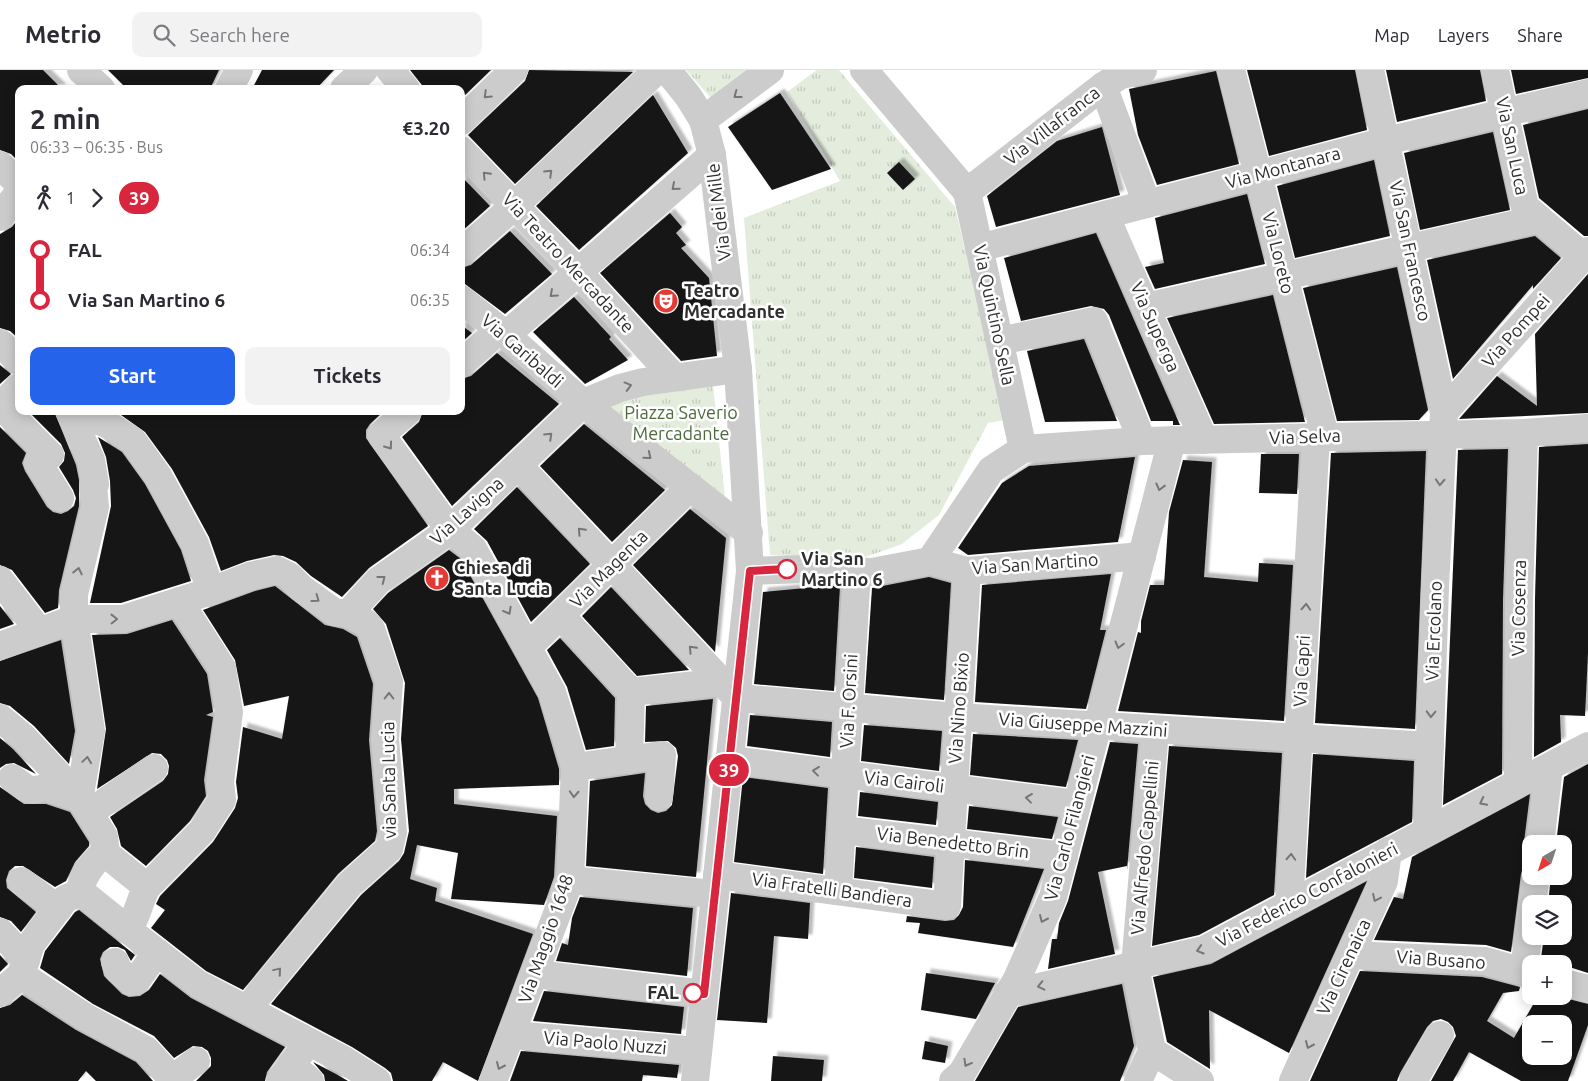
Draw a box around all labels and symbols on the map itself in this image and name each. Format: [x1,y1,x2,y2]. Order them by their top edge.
street label: Via Villafranca [1000,82,1103,169]
one-way arrow [484,89,493,98]
one-way arrow [733,89,743,98]
street label: Via San Luca [1493,95,1533,197]
street label: Via Montanara [1223,142,1342,192]
street label: Via dei Mille [702,162,734,262]
one-way arrow [543,170,552,179]
one-way arrow [482,172,491,181]
street label: Via San Francesco [1386,179,1436,323]
one-way arrow [672,181,681,190]
street label: Via Teatro Mercadante [499,188,639,336]
street label: Via Loreto [1259,210,1299,296]
street label: Via Quintino Sella [969,243,1020,387]
street label: Via Superga [1127,279,1185,375]
place label: Teatro Mercadante [684,280,785,321]
one-way arrow [549,288,558,297]
theatre icon: Teatro Mercadante [653,288,679,314]
street label: Via Pompei [1477,290,1553,371]
street label: Via Garibaldi [478,309,568,391]
one-way arrow [624,381,632,392]
park label: Piazza Saverio Mercadante [624,402,738,443]
street label: Via Selva [1269,425,1341,447]
one-way arrow [543,433,552,442]
one-way arrow [383,440,392,449]
one-way arrow [642,450,651,458]
street label: Via Lavigna [426,472,507,548]
one-way arrow [1435,478,1445,486]
one-way arrow [1155,483,1165,491]
street label: Via Magenta [565,525,651,611]
one-way arrow [578,528,587,537]
place label: Via San Martino 6 [801,548,883,589]
street label: Via San Martino [971,549,1099,577]
place label: Chiesa di Santa Lucia [454,557,550,598]
marker: Via San Martino 6 [777,559,797,579]
street label: Via Cosenza [1507,559,1529,657]
church icon: Chiesa di Santa Lucia [424,565,450,591]
one-way arrow [73,566,83,575]
one-way arrow [377,575,386,584]
street label: Via Ercolano [1421,580,1445,681]
one-way arrow [310,593,320,602]
one-way arrow [1300,603,1311,611]
one-way arrow [501,606,511,615]
one-way arrow [110,614,118,624]
street label: Via Capri [1289,635,1313,707]
one-way arrow [1114,640,1125,649]
one-way arrow [689,646,698,655]
street label: Via Nino Bixio [944,652,972,764]
street label: Via F. Orsini [836,653,860,749]
one-way arrow [384,692,394,700]
street label: Via Giuseppe Mazzini [998,708,1168,740]
one-way arrow [1426,710,1436,718]
street label: via Santa Lucia [377,721,399,839]
street label: Via Carlo Filangieri [1040,753,1098,903]
line badge: 39 [706,754,752,786]
one-way arrow [82,756,92,765]
street label: Via Alfredo Cappellini [1126,760,1162,936]
one-way arrow [811,766,819,777]
street label: Via Cairoli [863,766,945,796]
one-way arrow [569,790,580,798]
one-way arrow [1025,793,1033,803]
one-way arrow [1479,796,1488,806]
street label: Via Benedetto Brin [876,823,1031,861]
north arrow [1522,835,1572,885]
street label: Via Federico Confalonieri [1212,838,1401,951]
one-way arrow [1286,852,1297,860]
street label: Via Fratelli Bandiera [751,868,914,910]
street label: Via Maggio 1648 [514,872,576,1006]
one-way arrow [1373,892,1383,901]
one-way arrow [1039,914,1050,923]
street label: Via Cirenaica [1312,916,1374,1018]
one-way arrow [1196,945,1204,955]
street label: Via Busano [1396,946,1486,972]
one-way arrow [272,968,281,977]
one-way arrow [1037,981,1046,991]
place label: FAL [647,982,679,1002]
marker: FAL [683,983,703,1003]
street label: Via Paolo Nuzzi [543,1027,668,1057]
one-way arrow [1304,1040,1315,1049]
one-way arrow [964,1057,974,1066]
one-way arrow [495,1061,506,1070]

